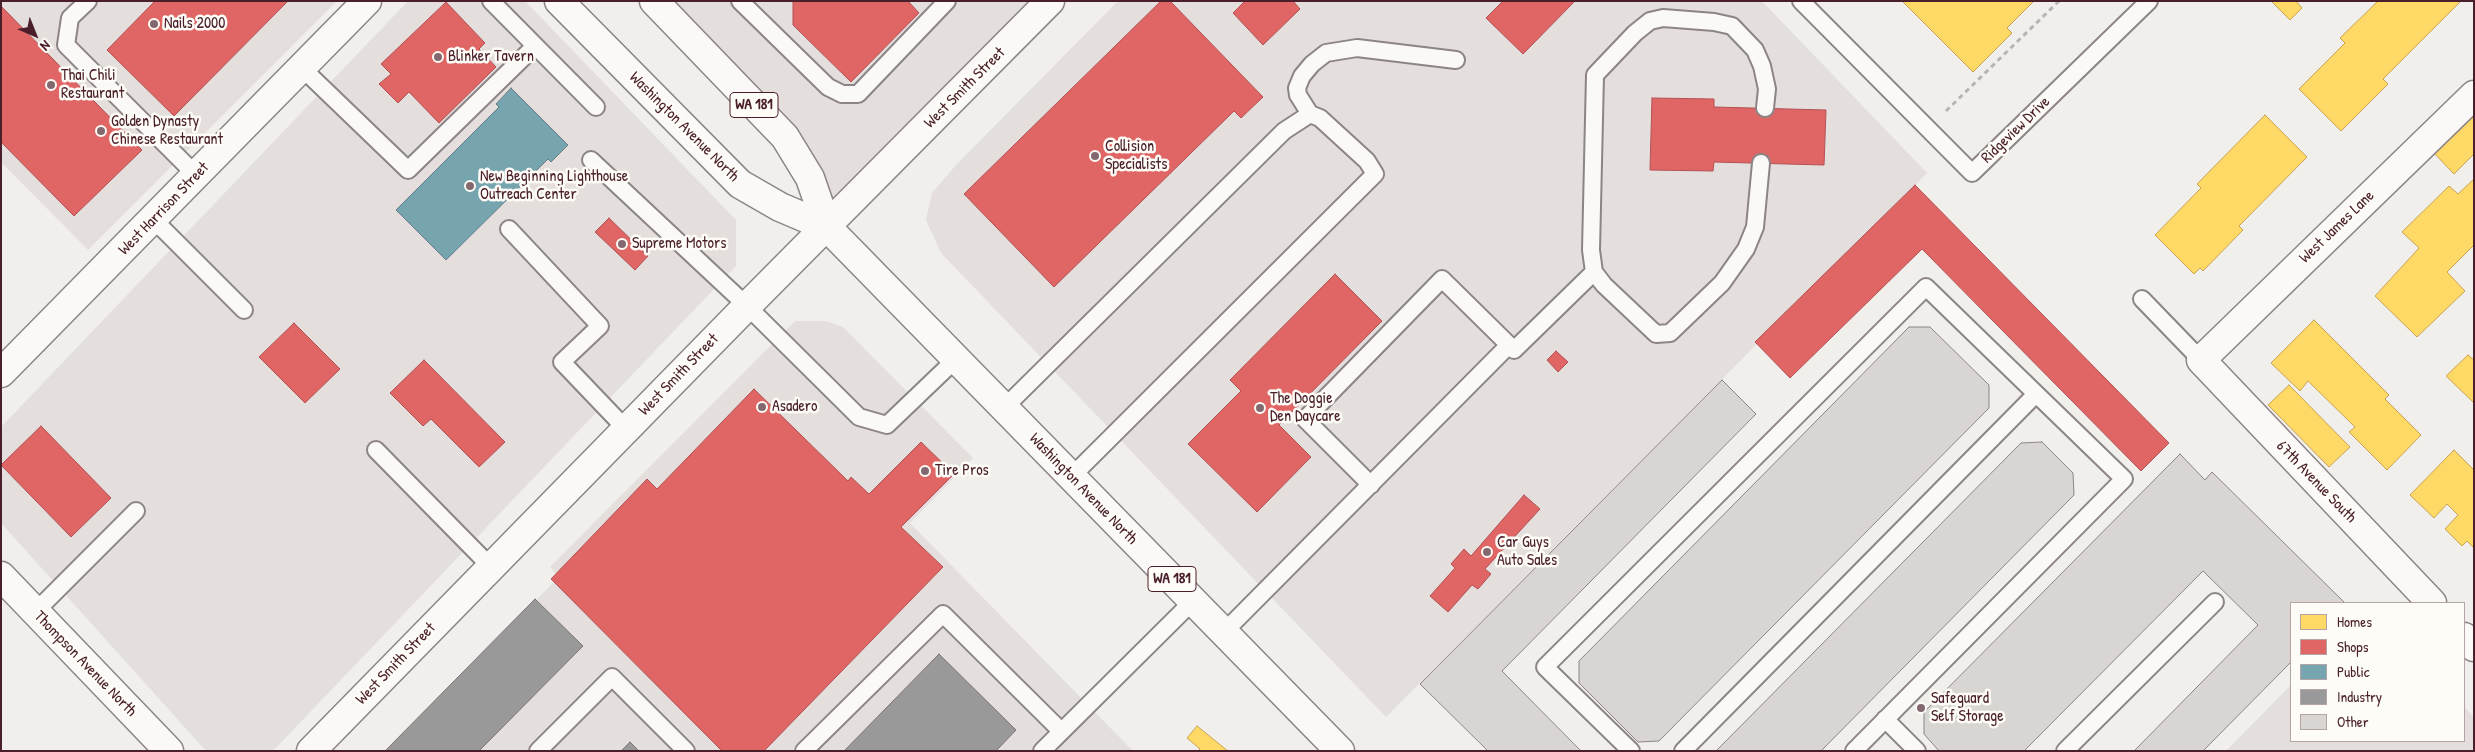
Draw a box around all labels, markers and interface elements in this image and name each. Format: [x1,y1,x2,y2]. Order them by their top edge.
north arrow [10,10,60,60]
place label: Nails 2000 [164,14,225,34]
marker: Nails 2000 [148,18,160,30]
text: N [36,37,55,56]
street label: West Smith Street [921,44,1009,132]
place label: Blinker Tavern [448,47,534,67]
marker: Blinker Tavern [432,51,444,63]
place label: Thai Chili Restaurant [61,66,124,104]
street label: Washington Avenue North [625,68,743,186]
marker: Thai Chili Restaurant [45,79,57,91]
road number: WA 181 [730,92,778,118]
street label: Ridgeview Drive [1978,92,2054,168]
place label: Golden Dynasty Chinese Restaurant [111,112,223,150]
marker: Golden Dynasty Chinese Restaurant [95,125,107,137]
place label: Collision Specialists [1105,137,1167,175]
marker: Collision Specialists [1089,150,1101,162]
street label: West Harrison Street [115,158,213,260]
place label: New Beginning Lighthouse Outreach Center [480,167,628,205]
marker: New Beginning Lighthouse Outreach Center [464,180,476,192]
street label: West James Lane [2296,187,2378,267]
place label: Supreme Motors [632,234,726,254]
marker: Supreme Motors [616,238,628,250]
street label: West Smith Street [635,330,723,420]
place label: The Doggie Den Daycare [1270,389,1341,427]
place label: Asadero [772,397,817,417]
marker: Asadero [756,401,768,413]
marker: The Doggie Den Daycare [1254,402,1266,414]
street label: Washington Avenue North [1025,429,1141,549]
street label: 67th Avenue South [2272,437,2360,527]
place label: Tire Pros [935,461,989,481]
marker: Tire Pros [919,465,931,477]
place label: Car Guys Auto Sales [1497,533,1557,571]
marker: Car Guys Auto Sales [1481,546,1493,558]
road number: WA 181 [1148,566,1196,592]
legend [2290,602,2465,742]
street label: Thompson Avenue North [30,607,140,721]
text: Homes [2337,611,2372,632]
street label: West Smith Street [352,619,440,709]
text: Shops [2337,636,2368,657]
text: Public [2337,661,2370,682]
text: Industry [2337,686,2382,707]
place label: Safeguard Self Storage [1931,689,2004,727]
marker: Safeguard Self Storage [1915,702,1927,714]
text: Other [2337,711,2369,732]

